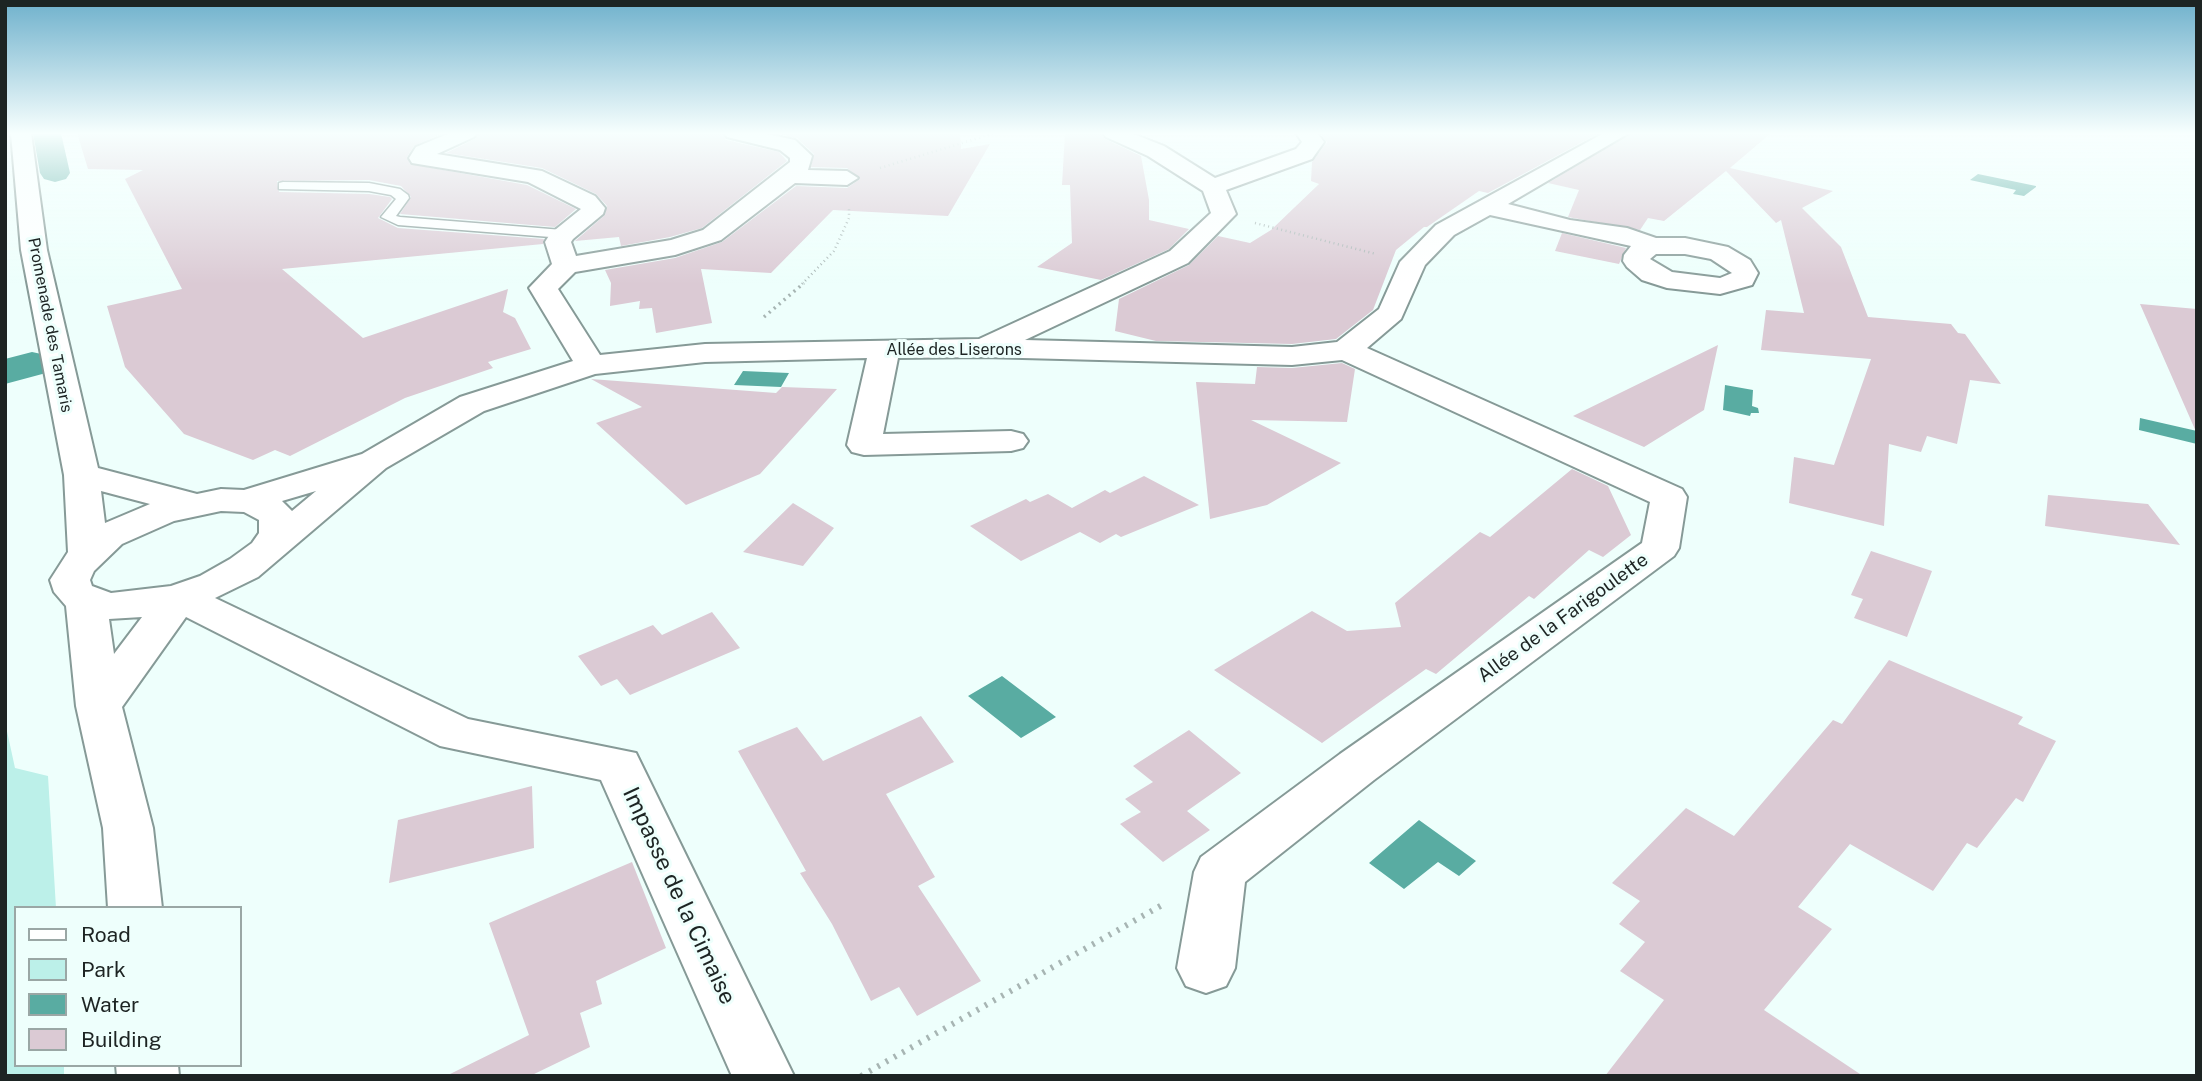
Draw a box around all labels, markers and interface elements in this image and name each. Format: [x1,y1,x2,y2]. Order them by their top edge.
street label: Promenade des Tamaris [24,236,76,414]
street label: Allée des Liserons [886,340,1022,360]
street label: Allée de la Farigoulette [1473,549,1653,687]
street label: Impasse de la Cimaise [617,783,741,1009]
legend [14,906,242,1067]
text: Road [81,922,131,947]
text: Park [81,957,126,982]
text: Water [81,992,139,1017]
text: Building [81,1027,162,1052]

